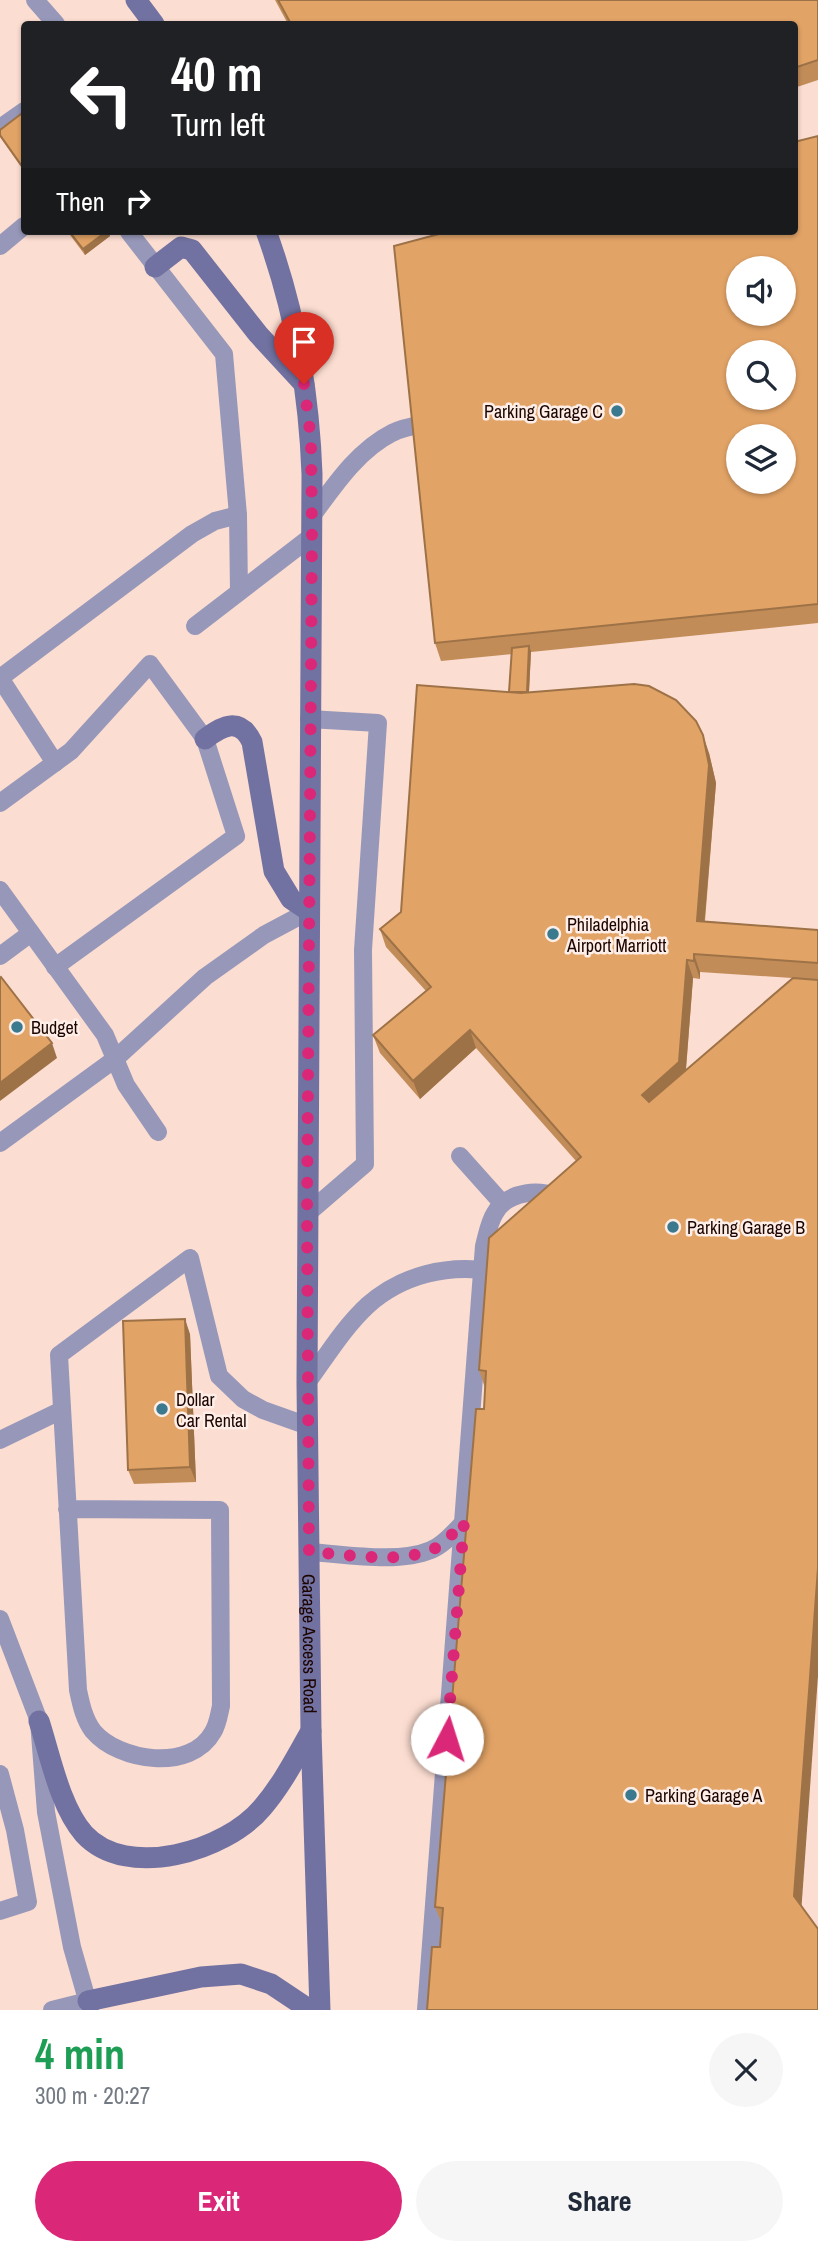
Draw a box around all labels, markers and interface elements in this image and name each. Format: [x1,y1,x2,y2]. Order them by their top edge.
text: 40 m [171,40,263,106]
icon: left [56,49,147,140]
text: Turn left [171,103,265,146]
icon: right [119,182,157,220]
text: Then [56,184,105,219]
map controls [726,256,796,494]
button: sound [726,256,796,326]
pin [274,312,334,384]
icon: arrive [285,323,323,361]
button: search [726,340,796,410]
place label: Parking Garage C [484,399,603,424]
marker: Parking Garage C [609,403,625,419]
button: layers [726,424,796,494]
place label: Philadelphia Airport Marriott [566,912,666,958]
marker: Philadelphia Airport Marriott [545,926,561,942]
place label: Budget [31,1015,78,1040]
marker: Budget [9,1019,25,1035]
place label: Parking Garage B [687,1215,805,1240]
marker: Parking Garage B [665,1219,681,1235]
place label: Dollar Car Rental [176,1387,247,1433]
marker: Dollar Car Rental [154,1401,170,1417]
street label: Garage Access Road [297,1574,323,1714]
position arrow [410,1702,484,1776]
place label: Parking Garage A [645,1783,762,1808]
marker: Parking Garage A [623,1787,639,1803]
text: 4 min [35,2026,125,2082]
button: close [709,2033,783,2107]
text: 300 m · 20:27 [35,2080,150,2111]
button: Exit [35,2161,402,2241]
button: Share [416,2161,783,2241]

